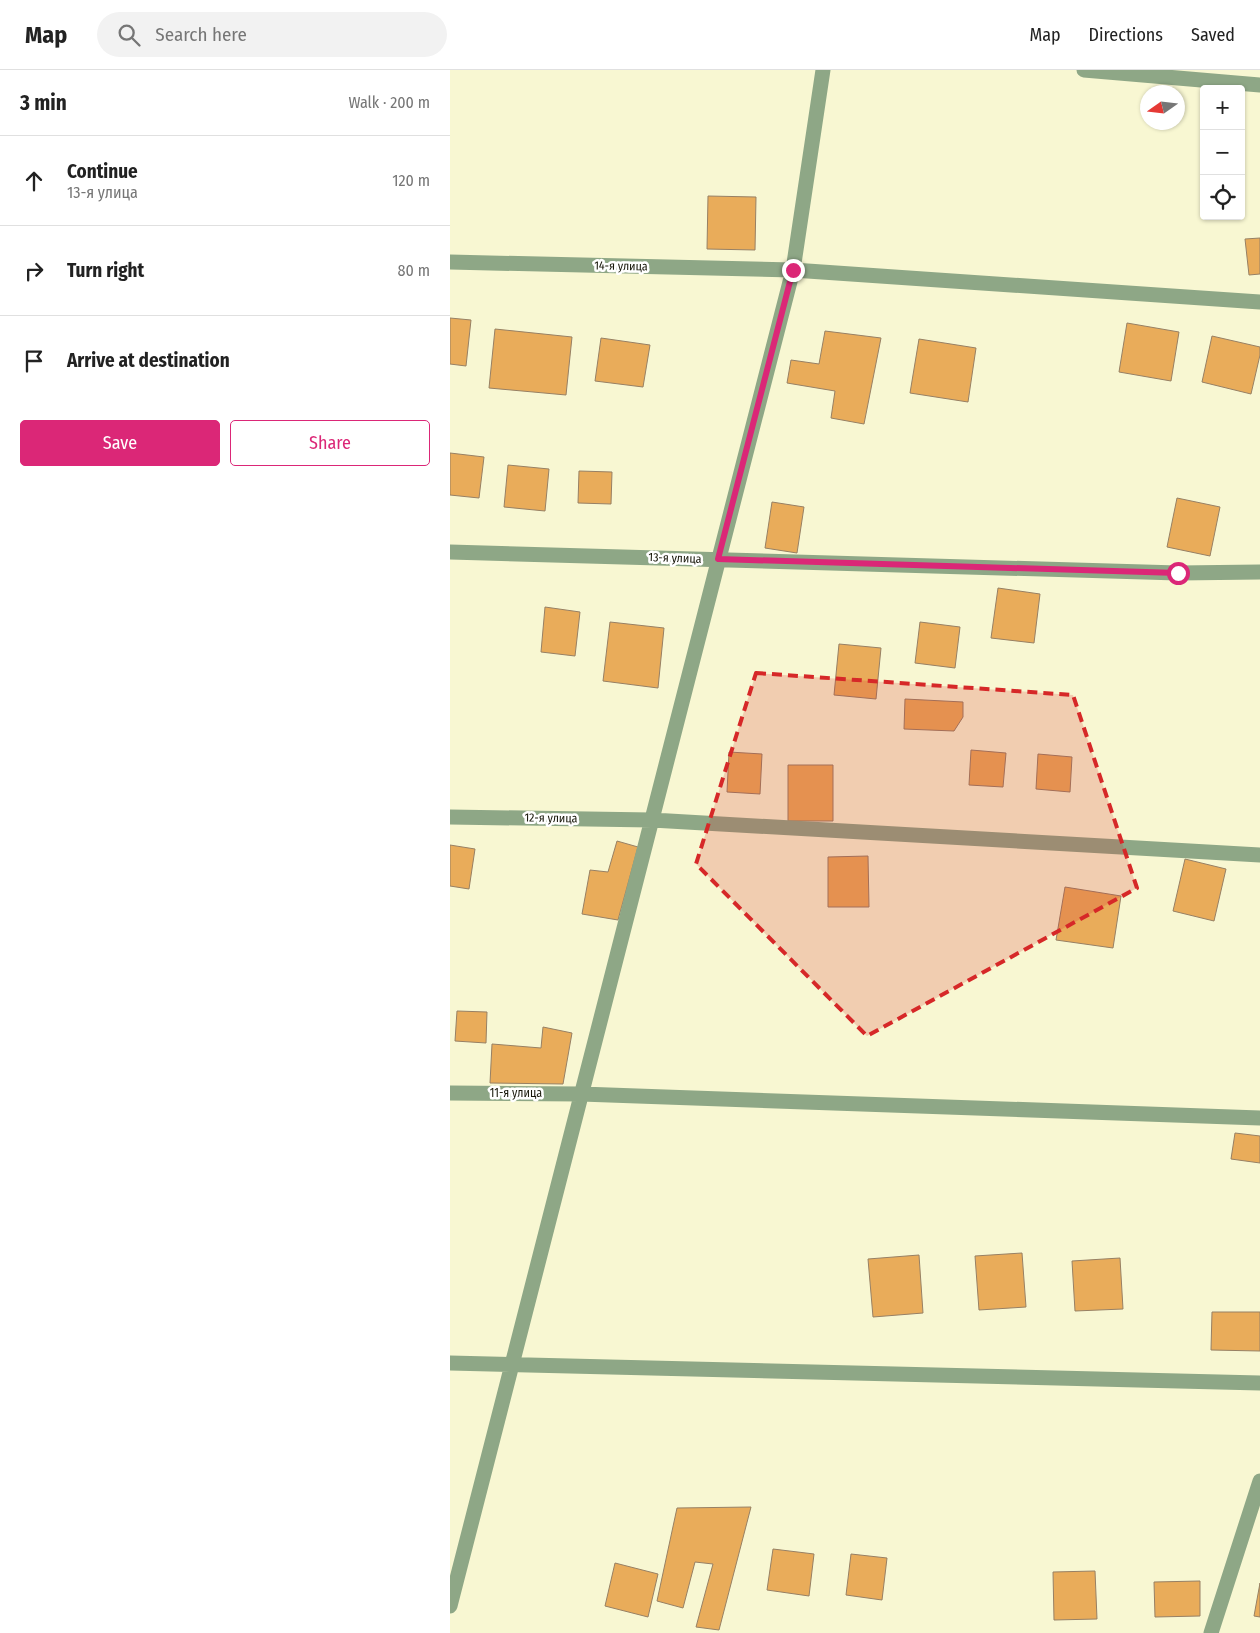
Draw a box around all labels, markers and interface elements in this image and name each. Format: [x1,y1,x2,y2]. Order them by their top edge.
search box [97,12,447,57]
text: Map [25,21,67,49]
icon: search [115,21,143,49]
text: Search here [155,23,247,46]
text: Map [1029,24,1061,46]
text: Directions [1089,24,1163,46]
text: Saved [1191,24,1235,46]
north arrow [1140,85,1185,130]
map controls [1200,85,1245,220]
button: + [1200,85,1245,130]
text: 3 min [20,90,67,116]
text: Walk · 200 m [348,93,430,112]
button: − [1200,130,1245,175]
text: Continue [67,160,138,183]
icon: ahead [20,167,48,195]
text: 120 m [392,171,430,190]
button: locate [1200,175,1245,220]
text: 13-я улица [67,183,138,202]
icon: right [20,257,48,285]
text: Turn right [67,259,144,282]
street label: 14-я улица [594,259,648,273]
route end [782,259,805,282]
text: 80 m [398,261,430,280]
icon: arrive [20,347,48,375]
text: Arrive at destination [67,349,230,372]
button: Save [20,420,220,466]
button: Share [230,420,430,466]
street label: 13-я улица [648,550,702,566]
route start [1167,562,1190,585]
street label: 12-я улица [524,811,578,825]
street label: 11-я улица [490,1086,542,1100]

